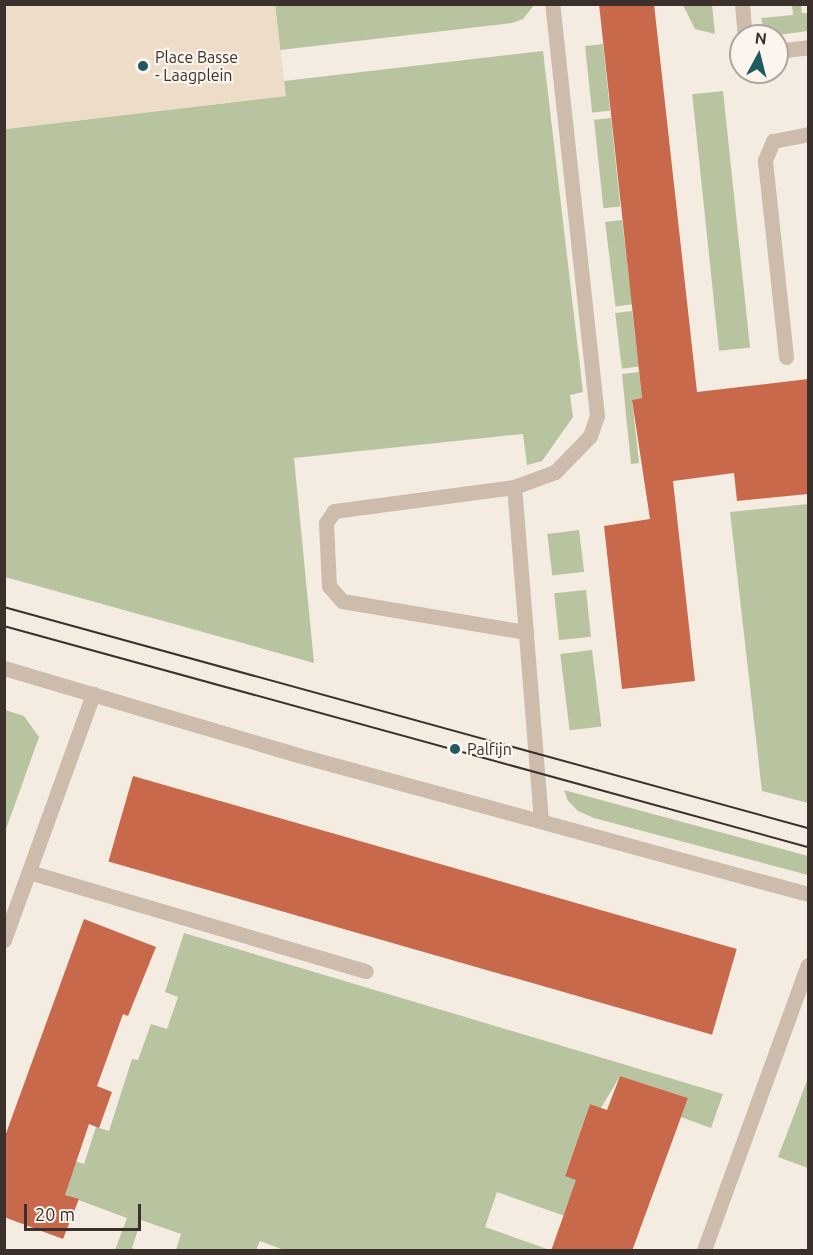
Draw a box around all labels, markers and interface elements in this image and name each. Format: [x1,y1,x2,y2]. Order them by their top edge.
north arrow [729,24,789,84]
text: N [754,28,768,48]
place label: Place Basse - Laagplein [155,47,238,85]
marker: Place Basse - Laagplein [136,59,150,73]
place label: Palfijn [467,739,512,759]
marker: Palfijn [448,742,462,756]
scale bar [27,1192,144,1230]
text: 20 m [35,1204,75,1224]

